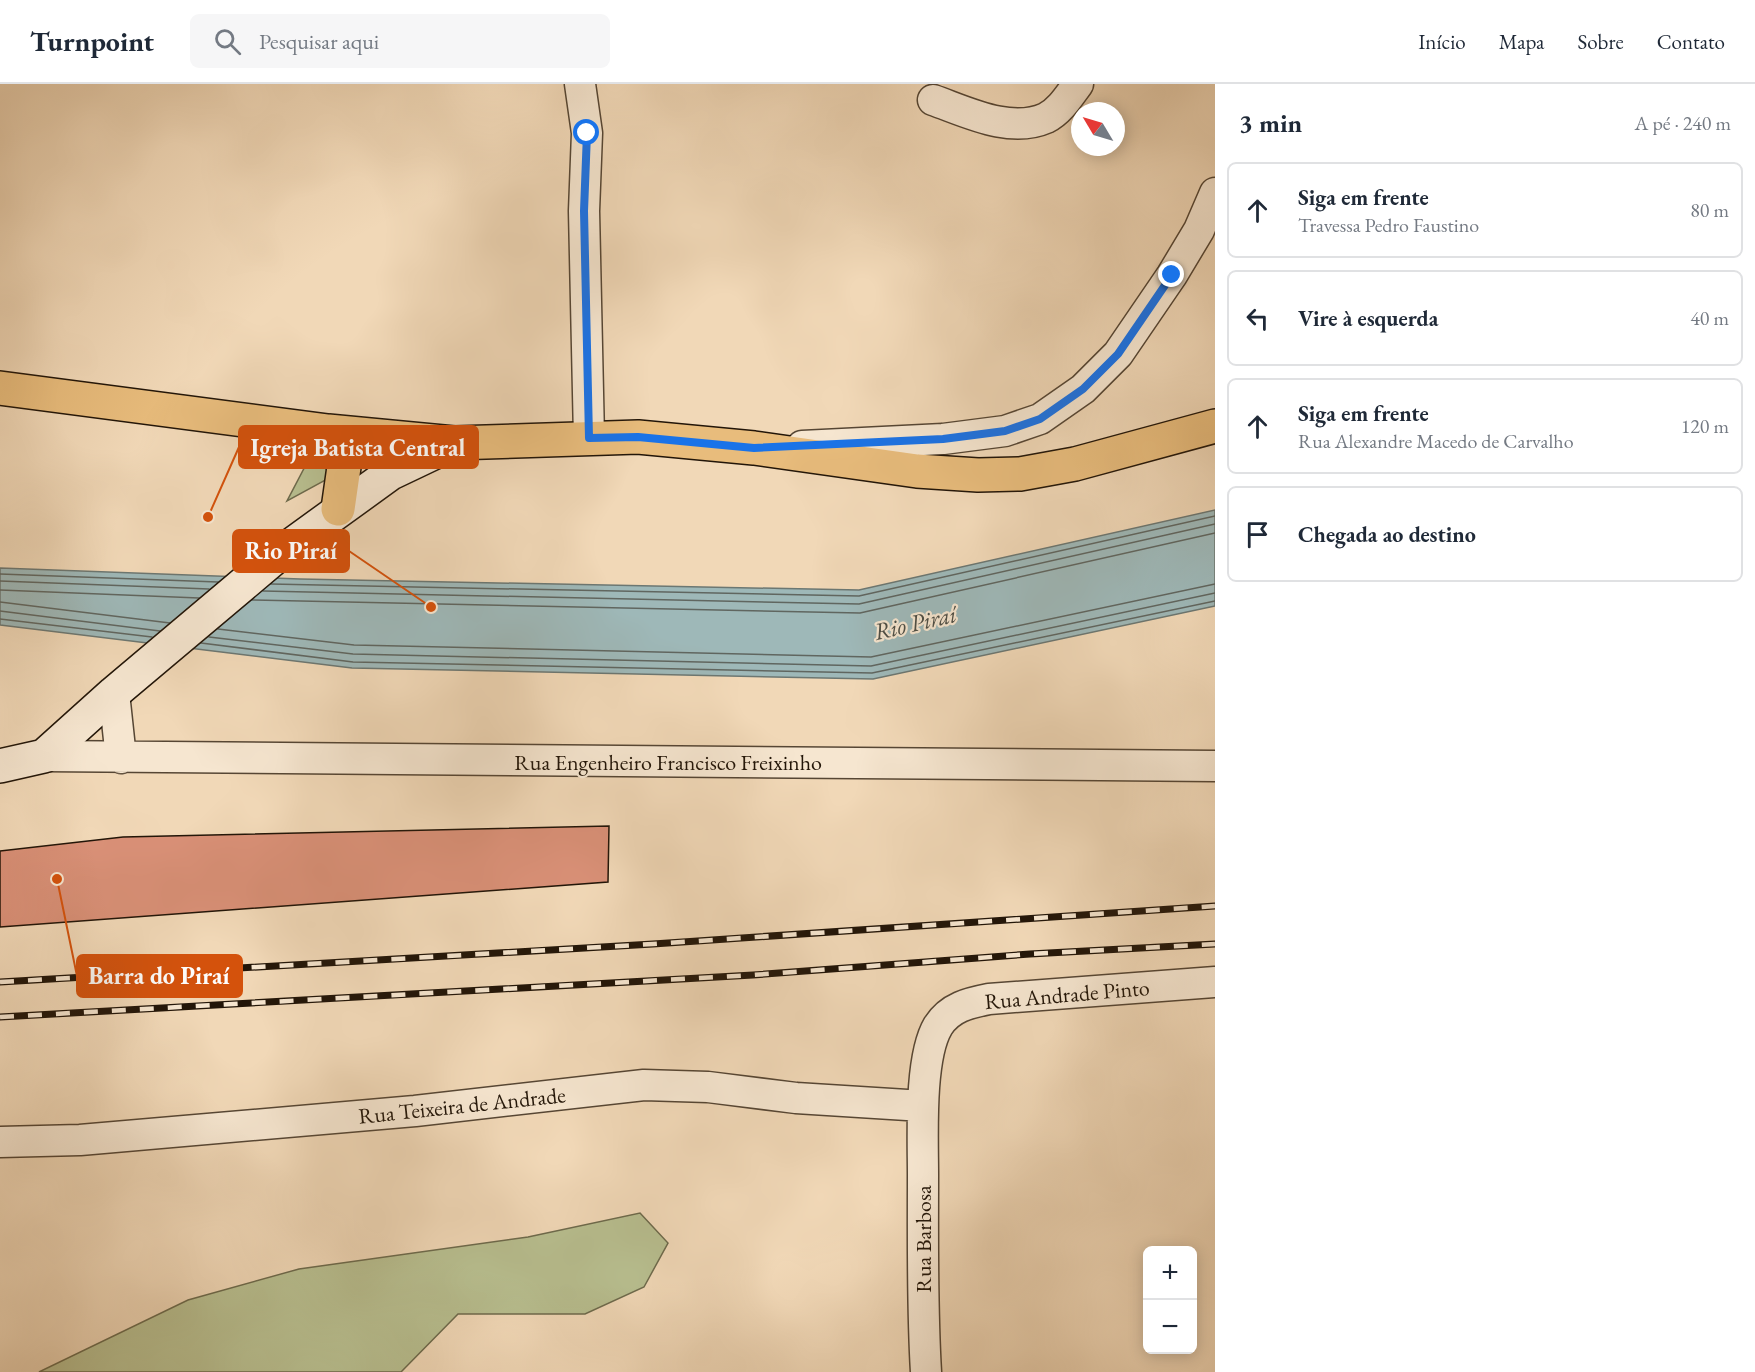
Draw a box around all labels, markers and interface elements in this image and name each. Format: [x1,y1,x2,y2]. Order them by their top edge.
search box [190,14,610,68]
text: Turnpoint [30,23,154,59]
icon: search [211,25,244,58]
text: Pesquisar aqui [259,27,379,56]
text: Início [1418,28,1466,55]
text: Mapa [1499,28,1544,55]
text: Sobre [1577,28,1624,55]
text: Contato [1657,28,1725,55]
north arrow [1071,102,1125,156]
text: 3 min [1239,106,1302,140]
text: A pé · 240 m [1635,110,1731,136]
route start [573,119,599,145]
text: Siga em frente [1298,183,1429,212]
icon: ahead [1241,194,1274,227]
text: 80 m [1690,197,1729,223]
text: Travessa Pedro Faustino [1298,212,1479,238]
route end [1158,261,1184,287]
icon: left [1241,302,1274,335]
text: Vire à esquerda [1298,304,1438,333]
text: 40 m [1690,305,1729,331]
text: Siga em frente [1298,399,1429,428]
icon: ahead [1241,410,1274,443]
text: 120 m [1681,413,1729,439]
callout: Igreja Batista Central [239,426,478,468]
text: Rua Alexandre Macedo de Carvalho [1298,428,1574,454]
text: Igreja Batista Central [251,432,466,464]
icon: arrive [1241,518,1274,551]
text: Chegada ao destino [1298,520,1476,549]
callout: Rio Piraí [233,530,349,572]
text: Rio Piraí [245,535,337,566]
water label: Rio Piraí [871,598,961,647]
street label: Rua Engenheiro Francisco Freixinho [514,748,822,777]
callout: Barra do Piraí [77,955,242,997]
text: Barra do Piraí [88,960,230,991]
street label: Rua Andrade Pinto [983,973,1151,1016]
street label: Rua Teixeira de Andrade [357,1080,568,1131]
street label: Rua Barbosa [909,1185,938,1293]
map controls [1143,1246,1197,1354]
button: + [1143,1246,1197,1300]
button: − [1143,1300,1197,1354]

